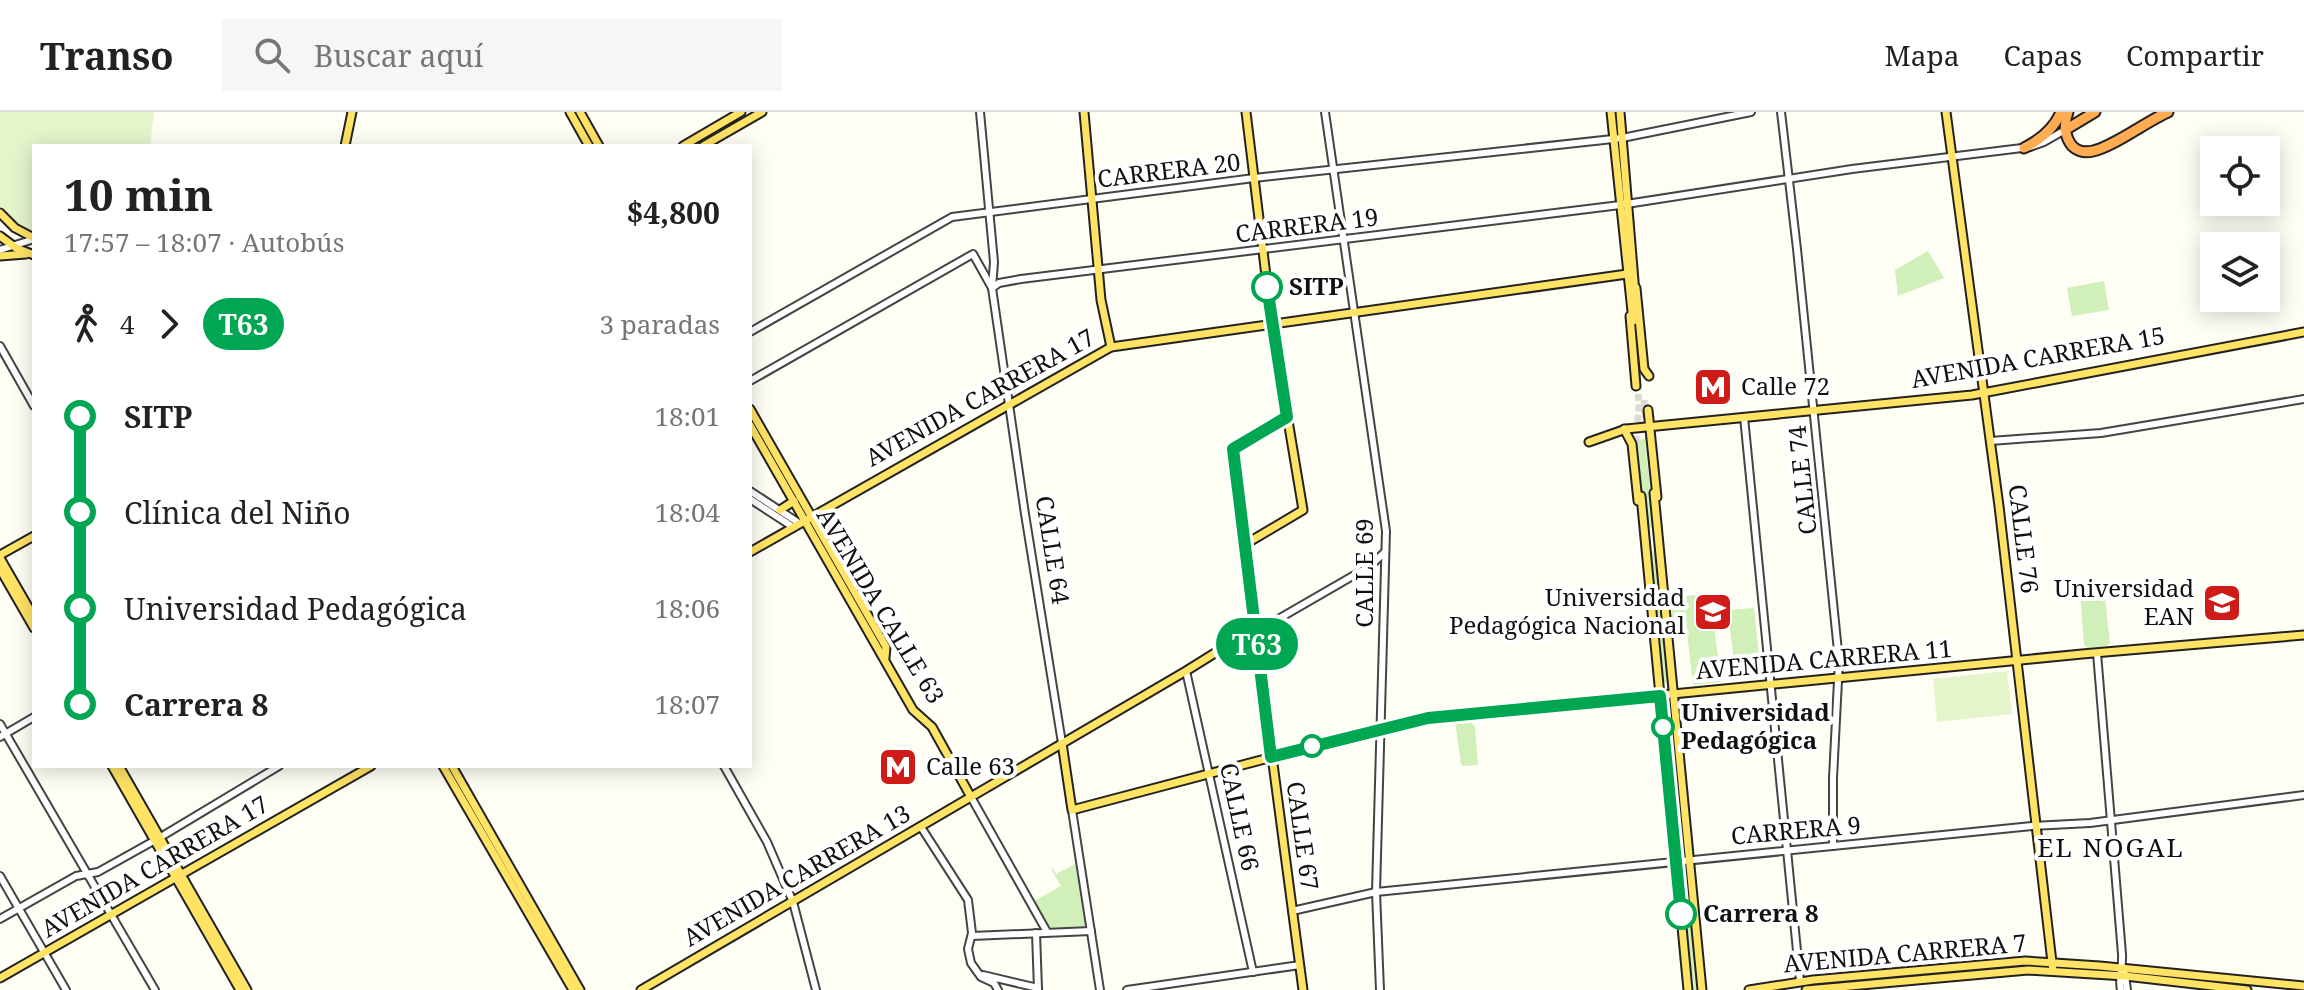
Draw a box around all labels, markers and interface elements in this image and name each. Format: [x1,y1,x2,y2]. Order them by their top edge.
search box [222,19,782,91]
text: Transo [40,29,174,81]
icon: search [250,33,294,77]
text: Buscar aquí [314,35,483,76]
text: Mapa [1885,36,1959,74]
text: Capas [2003,36,2082,74]
text: Compartir [2126,36,2264,74]
map controls [2200,136,2280,312]
button: locate [2200,136,2280,216]
street label: CARRERA 20 [1095,144,1242,195]
text: 10 min [64,164,213,224]
text: $4,800 [626,192,720,233]
street label: CARRERA 19 [1233,199,1380,250]
text: 17:57 – 18:07 · Autobús [64,224,344,260]
button: layers [2200,232,2280,312]
place label: SITP [1289,269,1344,302]
marker: SITP [1252,272,1282,302]
icon: walk [64,302,108,346]
icon: forward [147,302,191,346]
text: T63 [219,305,268,343]
text: 4 [120,306,135,342]
text: 3 paradas [599,306,720,342]
street label: AVENIDA CARRERA 15 [1908,318,2167,395]
street label: AVENIDA CARRERA 17 [859,320,1100,473]
metro station icon: Calle 72 [1692,366,1734,408]
place label: Calle 72 [1741,369,1830,402]
text: SITP [124,396,192,437]
text: 18:01 [654,398,720,434]
street label: CALLE 74 [1779,423,1824,536]
street label: CALLE 76 [2001,482,2048,595]
text: Clínica del Niño [124,492,350,533]
street label: CALLE 64 [1029,493,1078,607]
text: 18:04 [654,494,720,530]
street label: AVENIDA CALLE 63 [810,501,953,709]
street label: CALLE 69 [1347,518,1380,628]
place label: Universidad EAN [2054,571,2194,632]
place label: Universidad Pedagógica Nacional [1449,580,1686,641]
school or university icon: Universidad EAN [2201,582,2243,624]
text: Universidad Pedagógica [124,588,467,629]
text: 18:06 [654,590,720,626]
school or university icon: Universidad Pedagógica Nacional [1692,591,1734,633]
line badge: T63 [1211,618,1303,670]
text: T63 [1232,625,1282,663]
street label: AVENIDA CARRERA 11 [1694,631,1953,686]
text: Carrera 8 [124,684,268,725]
text: 18:07 [654,686,720,722]
place label: Universidad Pedagógica [1681,695,1830,756]
marker: Universidad Pedagógica [1652,716,1674,738]
unlabelled marker [1301,735,1323,757]
metro station icon: Calle 63 [877,746,919,788]
place label: Calle 63 [926,749,1015,782]
street label: CALLE 66 [1213,760,1268,874]
street label: CALLE 67 [1280,779,1327,892]
street label: AVENIDA CARRERA 17 [35,787,274,944]
street label: AVENIDA CARRERA 13 [677,796,916,953]
street label: CARRERA 9 [1729,807,1862,852]
district label: EL NOGAL [2037,829,2185,865]
place label: Carrera 8 [1703,896,1819,929]
marker: Carrera 8 [1666,899,1696,929]
street label: AVENIDA CARRERA 7 [1782,925,2028,980]

